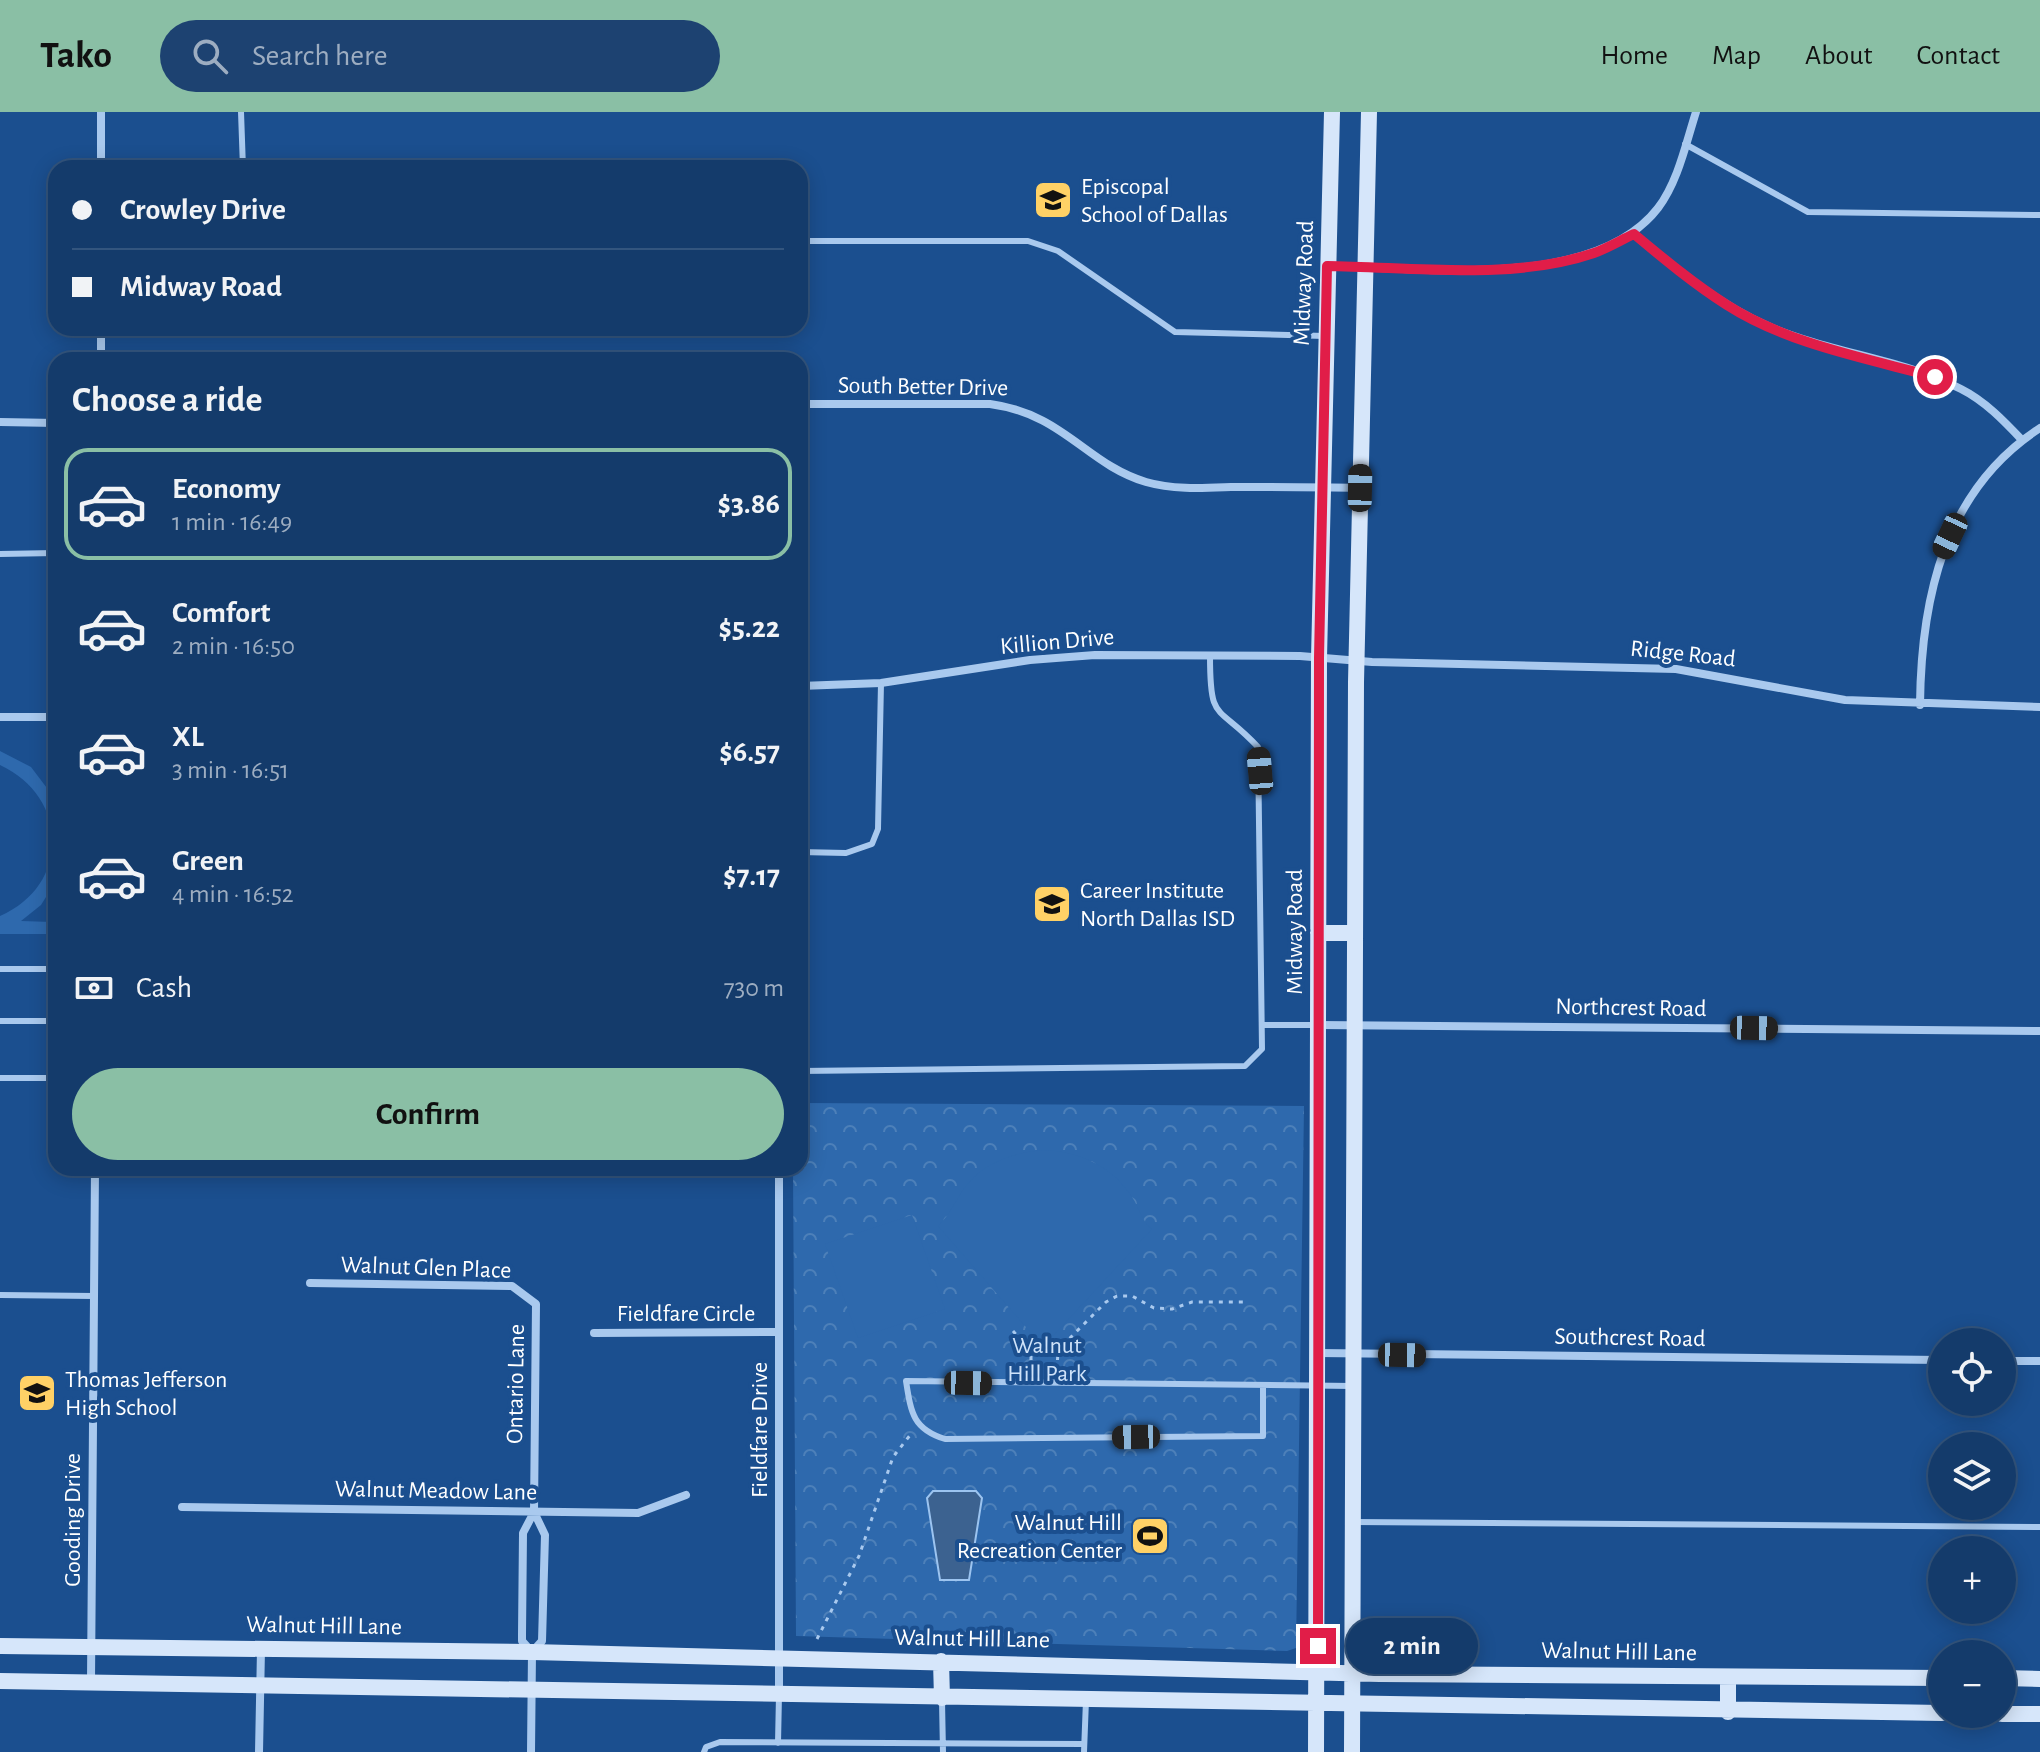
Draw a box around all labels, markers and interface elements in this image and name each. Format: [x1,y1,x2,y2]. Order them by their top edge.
search box [160,20,720,92]
icon: search [188,34,232,78]
text: Tako [40,37,112,75]
text: Search here [252,41,388,71]
text: Home [1601,42,1668,70]
text: Map [1712,42,1761,70]
text: About [1805,42,1873,70]
text: Contact [1917,42,2000,70]
place label: Episcopal School of Dallas [1081,175,1228,227]
school or university icon: Episcopal School of Dallas [1032,179,1074,221]
text: Crowley Drive [120,195,286,225]
street label: Midway Road [1290,220,1318,346]
text: Midway Road [120,272,282,302]
route start [1917,359,1953,395]
street label: South Better Drive [838,374,1008,400]
text: Choose a ride [72,382,262,418]
car [1348,464,1372,512]
icon: car [76,468,148,540]
text: Economy [172,474,281,504]
text: $3.86 [717,489,780,519]
text: 1 min · 16:49 [172,509,292,535]
car [1929,509,1971,563]
icon: car [76,592,148,664]
text: Comfort [172,598,271,628]
text: $5.22 [718,613,780,643]
street label: Killion Drive [999,625,1115,659]
text: 2 min · 16:50 [172,633,295,659]
street label: Ridge Road [1629,637,1737,671]
icon: car [76,716,148,788]
text: XL [172,722,204,752]
text: $6.57 [719,737,780,767]
car [1246,746,1274,796]
text: 3 min · 16:51 [172,757,289,783]
icon: car [76,840,148,912]
text: Green [172,846,244,876]
text: $7.17 [723,861,780,891]
street label: Midway Road [1283,869,1307,995]
place label: Career Institute North Dallas ISD [1080,879,1235,931]
text: 4 min · 16:52 [172,881,294,907]
school or university icon: Career Institute North Dallas ISD [1031,883,1073,925]
icon: cash [72,966,116,1010]
text: Cash [136,973,192,1003]
text: 730 m [724,975,784,1001]
street label: Northcrest Road [1555,995,1707,1021]
car [1730,1016,1778,1040]
button: Confirm [72,1068,784,1160]
street label: Walnut Glen Place [340,1253,512,1283]
street label: Fieldfare Circle [617,1302,755,1326]
street label: Ontario Lane [503,1324,529,1444]
street label: Southcrest Road [1554,1325,1706,1351]
map controls [1928,1328,2016,1728]
button: locate [1928,1328,2016,1416]
park label: Walnut Hill Park [1007,1334,1087,1386]
car [1378,1343,1426,1367]
street label: Fieldfare Drive [748,1362,772,1498]
place label: Thomas Jefferson High School [65,1368,227,1420]
car [944,1371,992,1395]
school or university icon: Thomas Jefferson High School [16,1372,58,1414]
car [1112,1425,1160,1449]
button: layers [1928,1432,2016,1520]
street label: Gooding Drive [61,1453,85,1587]
street label: Walnut Meadow Lane [335,1477,537,1505]
place label: Walnut Hill Recreation Center [957,1511,1122,1563]
sports icon: Walnut Hill Recreation Center [1129,1515,1171,1557]
button: + [1928,1536,2016,1624]
street label: Walnut Hill Lane [246,1613,402,1639]
callout: 2 min [1346,1618,1478,1674]
street label: Walnut Hill Lane [894,1626,1050,1652]
route end [1300,1628,1336,1664]
text: 2 min [1383,1633,1441,1659]
street label: Walnut Hill Lane [1541,1639,1697,1665]
button: − [1928,1640,2016,1728]

